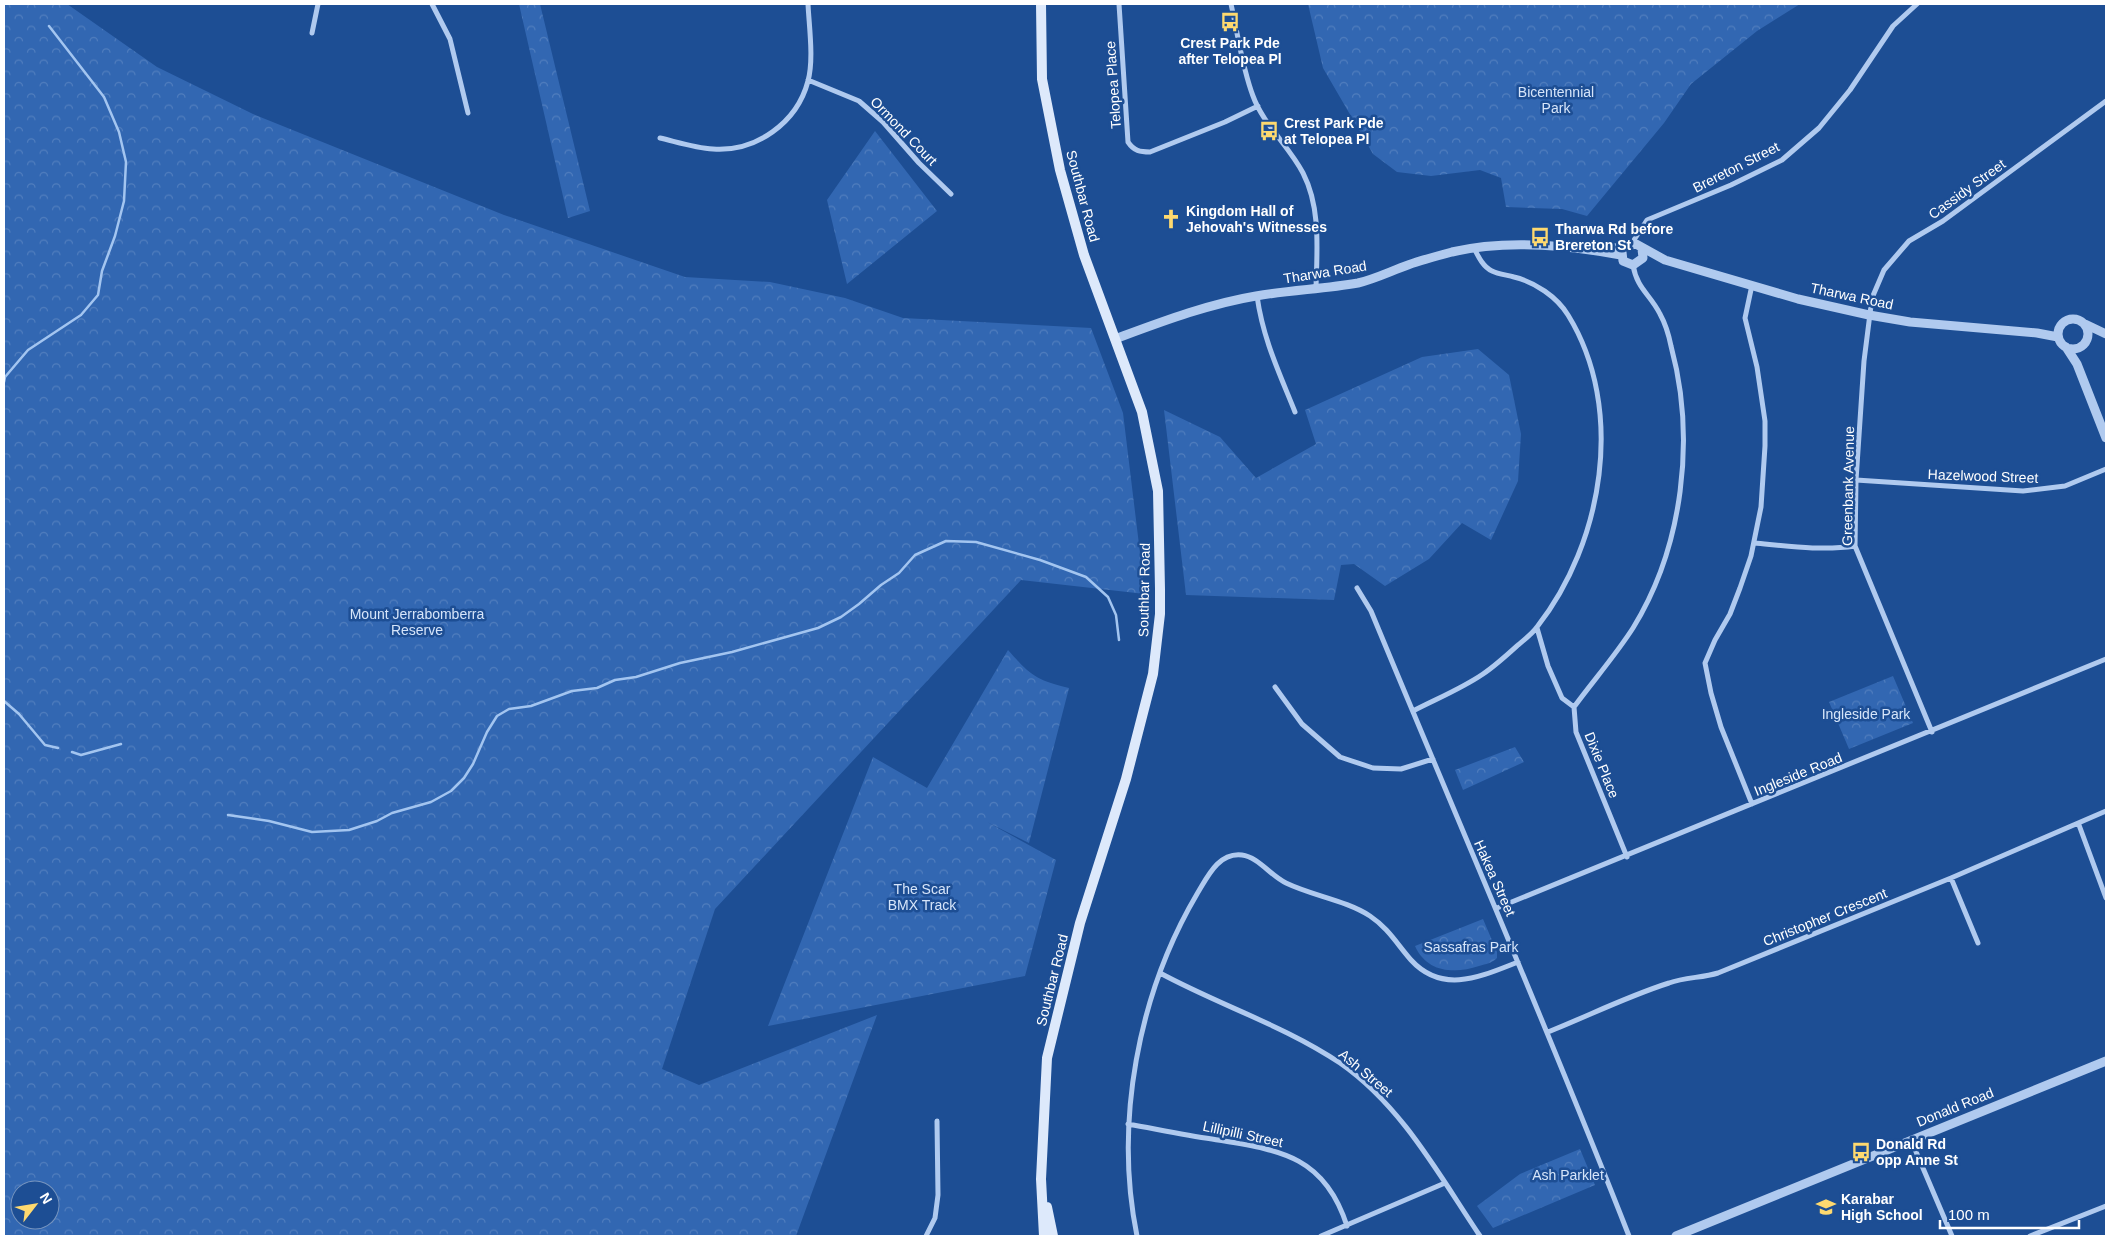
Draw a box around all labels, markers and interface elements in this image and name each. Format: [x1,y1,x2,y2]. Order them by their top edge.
bus stop icon: Crest Park Pde after Telopea Pl [1219,11,1241,33]
place label: Crest Park Pde after Telopea Pl [1178,35,1282,67]
street label: Telopea Place [1102,40,1124,129]
park label: Bicentennial Park [1518,84,1594,116]
street label: Ormond Court [867,94,941,169]
place label: Crest Park Pde at Telopea Pl [1284,115,1384,147]
bus stop icon: Crest Park Pde at Telopea Pl [1258,120,1280,142]
street label: Brereton Street [1690,138,1782,196]
street label: Southbar Road [1063,148,1103,244]
street label: Cassidy Street [1925,156,2009,222]
place label: Kingdom Hall of Jehovah's Witnesses [1186,203,1327,235]
church icon: Kingdom Hall of Jehovah's Witnesses [1160,208,1182,230]
place label: Tharwa Rd before Brereton St [1555,221,1673,253]
bus stop icon: Tharwa Rd before Brereton St [1529,226,1551,248]
street label: Tharwa Road [1282,258,1368,286]
street label: Tharwa Road [1809,279,1895,313]
street label: Greenbank Avenue [1839,426,1857,546]
street label: Hazelwood Street [1927,466,2039,486]
street label: Southbar Road [1135,543,1153,637]
park label: Mount Jerrabomberra Reserve [350,606,485,638]
park label: Ingleside Park [1822,706,1911,722]
street label: Dixie Place [1581,730,1623,801]
street label: Ingleside Road [1752,749,1844,799]
street label: Hakea Street [1471,837,1519,919]
park label: The Scar BMX Track [888,881,957,913]
street label: Christopher Crescent [1761,885,1889,949]
street label: Southbar Road [1033,932,1071,1028]
park label: Sassafras Park [1424,939,1519,955]
street label: Ash Street [1336,1046,1396,1100]
street label: Donald Road [1914,1084,1996,1130]
street label: Lillipilli Street [1201,1118,1285,1150]
place label: Donald Rd opp Anne St [1876,1136,1958,1168]
bus stop icon: Donald Rd opp Anne St [1850,1141,1872,1163]
park label: Ash Parklet [1532,1167,1604,1183]
north arrow [10,1180,60,1230]
text: N [37,1190,56,1207]
place label: Karabar High School [1841,1191,1923,1223]
school or university icon: Karabar High School [1815,1196,1837,1218]
scale bar [1940,1198,2079,1230]
text: 100 m [1948,1206,1990,1223]

